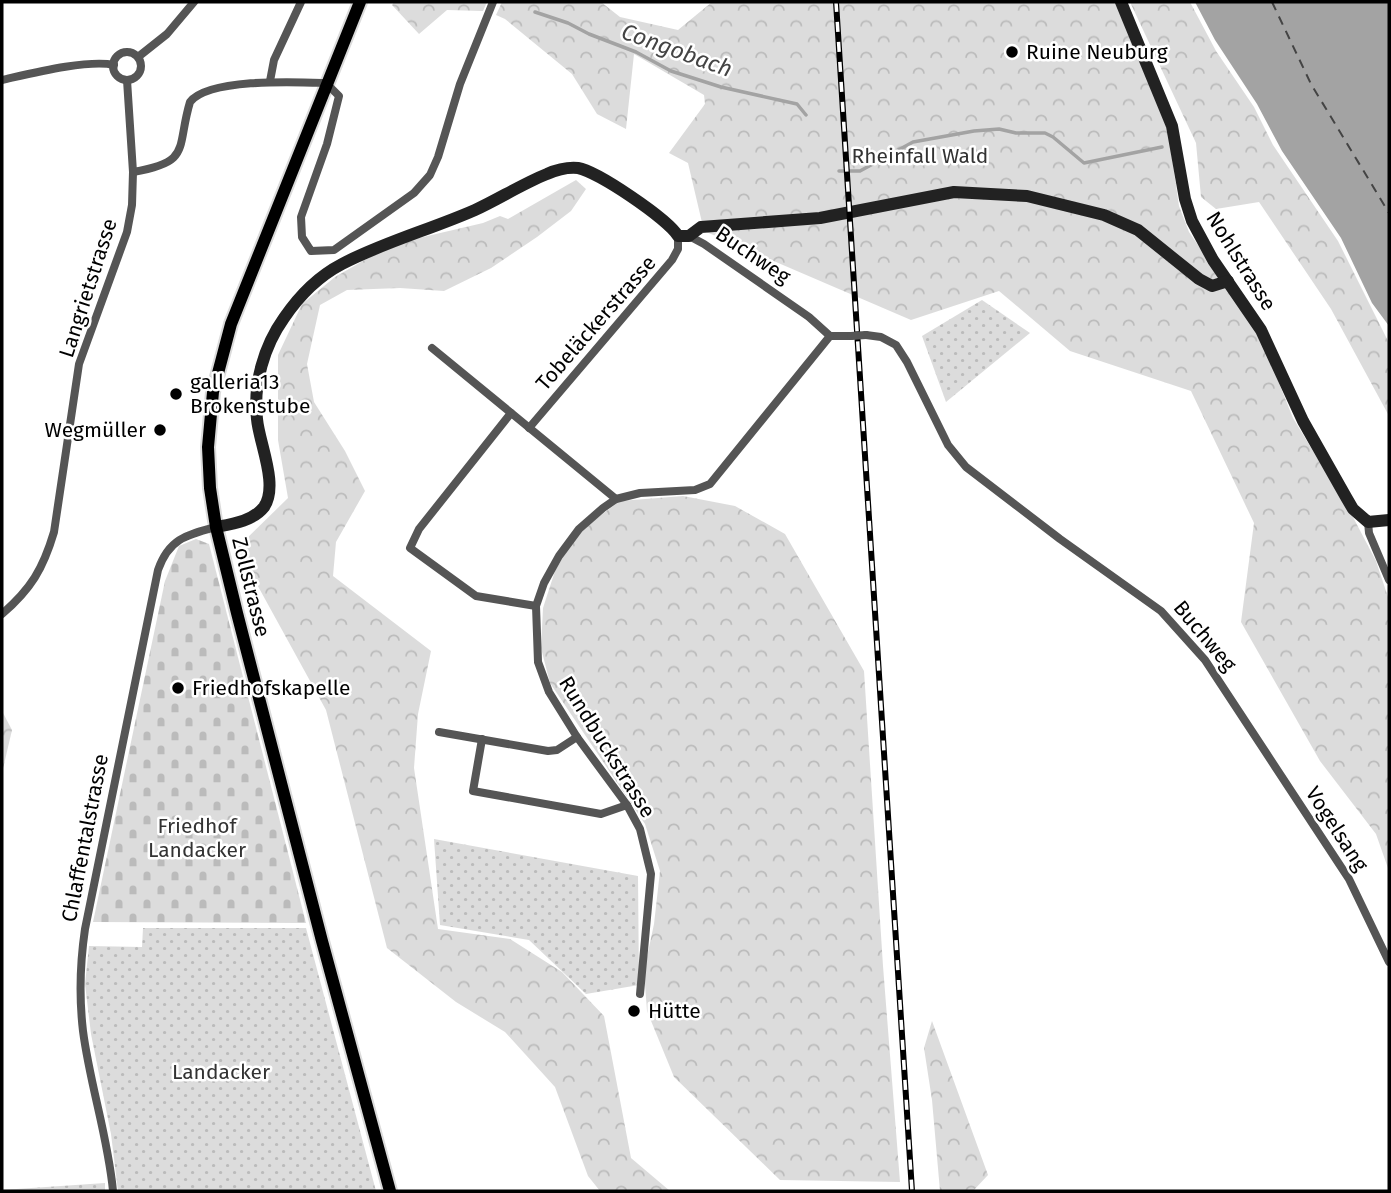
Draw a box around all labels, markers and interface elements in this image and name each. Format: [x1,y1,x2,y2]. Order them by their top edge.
water label: Congobach [618,17,736,83]
place label: Ruine Neuburg [1026,39,1168,65]
marker: Ruine Neuburg [1004,44,1020,60]
park label: Rheinfall Wald [852,143,988,169]
street label: Nohlstrasse [1200,207,1282,315]
street label: Langrietstrasse [53,215,123,361]
street label: Buchweg [711,221,795,290]
street label: Tobeläckerstrasse [530,250,662,396]
place label: galleria13 Brokenstube [190,369,310,419]
marker: galleria13 Brokenstube [168,386,184,402]
place label: Wegmüller [45,417,146,443]
marker: Wegmüller [152,422,168,438]
street label: Zollstrasse [226,534,276,640]
street label: Buchweg [1168,595,1242,677]
street label: Rundbuckstrasse [553,671,661,823]
place label: Friedhofskapelle [192,675,350,701]
marker: Friedhofskapelle [170,680,186,696]
street label: Chlaffentalstrasse [56,752,114,924]
street label: Vogelsang [1300,782,1374,876]
park label: Friedhof Landacker [148,813,246,863]
place label: Hütte [648,998,701,1024]
marker: Hütte [626,1003,642,1019]
park label: Landacker [172,1059,270,1085]

